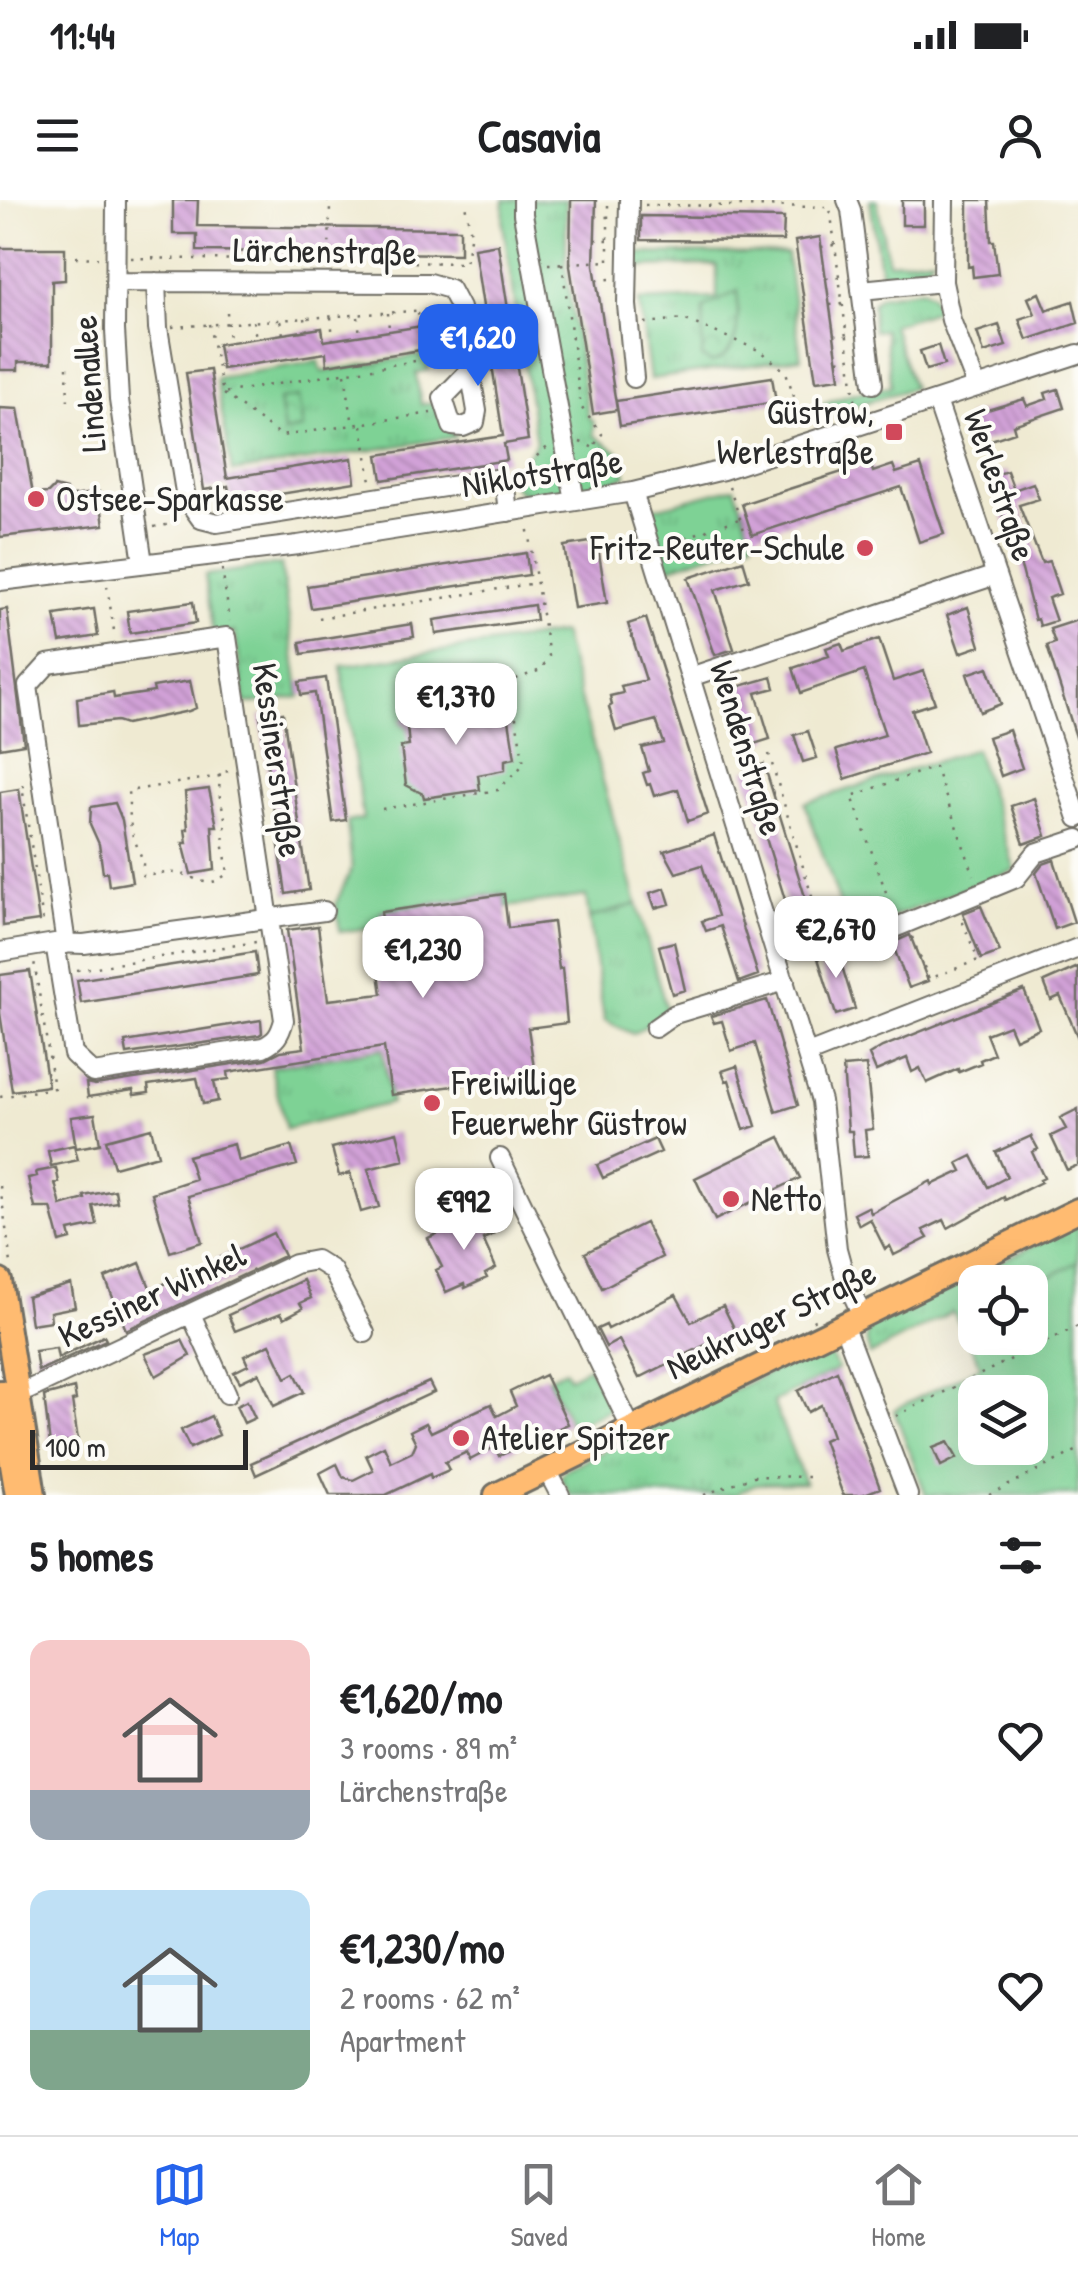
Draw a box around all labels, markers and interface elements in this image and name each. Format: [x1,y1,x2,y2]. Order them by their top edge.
text: 11:44 [50,9,115,61]
text: Casavia [478,105,601,166]
icon: menu [30,108,85,163]
icon: person [993,108,1048,163]
street label: Lärchenstraße [233,225,417,276]
pin: €1,620 [397,304,559,389]
street label: Lindenallee [60,314,117,454]
text: €1,620 [440,315,516,358]
place label: Güstrow, Werlestraße [717,388,874,475]
street label: Werlestraße [953,403,1048,567]
marker: Güstrow, Werlestraße [883,421,905,443]
street label: Niklotstraße [458,437,625,508]
place label: Ostsee-Sparkasse [56,475,284,522]
marker: Ostsee-Sparkasse [25,488,47,510]
place label: Fritz-Reuter-Schule [589,524,845,571]
marker: Fritz-Reuter-Schule [854,537,876,559]
street label: Wendenstraße [699,655,796,841]
street label: Kessinerstraße [242,660,315,860]
pin: €1,370 [375,663,537,748]
text: €1,370 [417,674,495,717]
pin: €2,670 [755,896,917,981]
text: €2,670 [796,907,876,950]
pin: €1,230 [342,916,504,1001]
text: €1,230 [384,927,462,970]
place label: Freiwillige Feuerwehr Güstrow [451,1059,687,1146]
marker: Freiwillige Feuerwehr Güstrow [421,1092,443,1114]
pin: €992 [405,1168,523,1253]
place label: Netto [751,1175,822,1222]
text: €992 [437,1179,491,1222]
marker: Netto [720,1188,742,1210]
street label: Kessiner Winkel [51,1230,254,1358]
street label: Neukruger Straße [658,1249,883,1390]
map controls [958,1265,1048,1465]
button: locate [958,1265,1048,1355]
button: layers [958,1375,1048,1465]
place label: Atelier Spitzer [481,1414,670,1461]
scale bar [30,1425,248,1470]
marker: Atelier Spitzer [450,1427,472,1449]
text: 100 m [45,1428,106,1466]
text: 5 homes [30,1527,153,1584]
icon: filters [993,1528,1048,1583]
text: €1,620/mo [340,1669,502,1726]
icon: home [110,1680,230,1800]
icon: heart [993,1713,1048,1768]
text: 3 rooms · 89 m² [340,1726,517,1769]
text: Lärchenstraße [340,1769,508,1812]
text: €1,230/mo [340,1919,504,1976]
icon: home [110,1930,230,2050]
icon: heart [993,1963,1048,2018]
text: 2 rooms · 62 m² [340,1976,520,2019]
text: Apartment [340,2019,465,2062]
tab: Map [152,2157,207,2255]
tab: Saved [510,2157,568,2255]
tab: Home [871,2157,926,2255]

